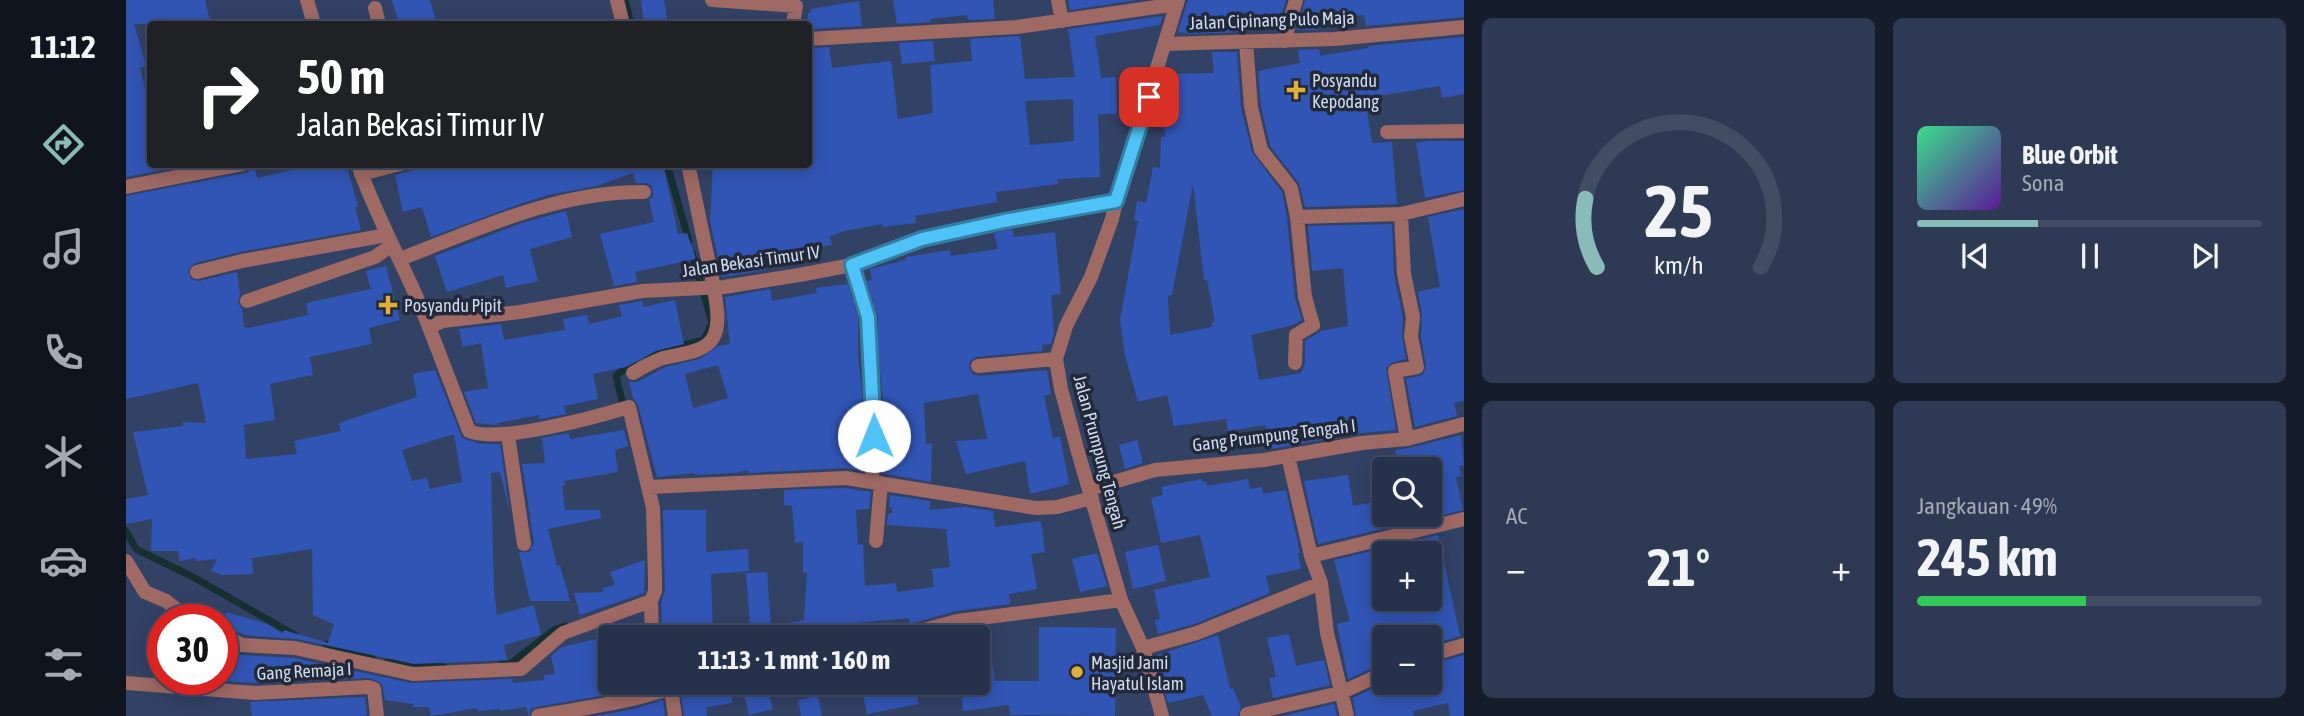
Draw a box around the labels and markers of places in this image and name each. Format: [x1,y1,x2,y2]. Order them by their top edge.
pin [1119,67,1179,127]
place label: Posyandu Kepodang [1312,70,1379,112]
marker: Posyandu Kepodang [1286,80,1306,100]
marker: Posyandu Pipit [378,295,398,315]
place label: Posyandu Pipit [404,295,502,316]
place label: Masjid Jami Hayatul Islam [1091,652,1184,694]
marker: Masjid Jami Hayatul Islam [1069,664,1085,680]

